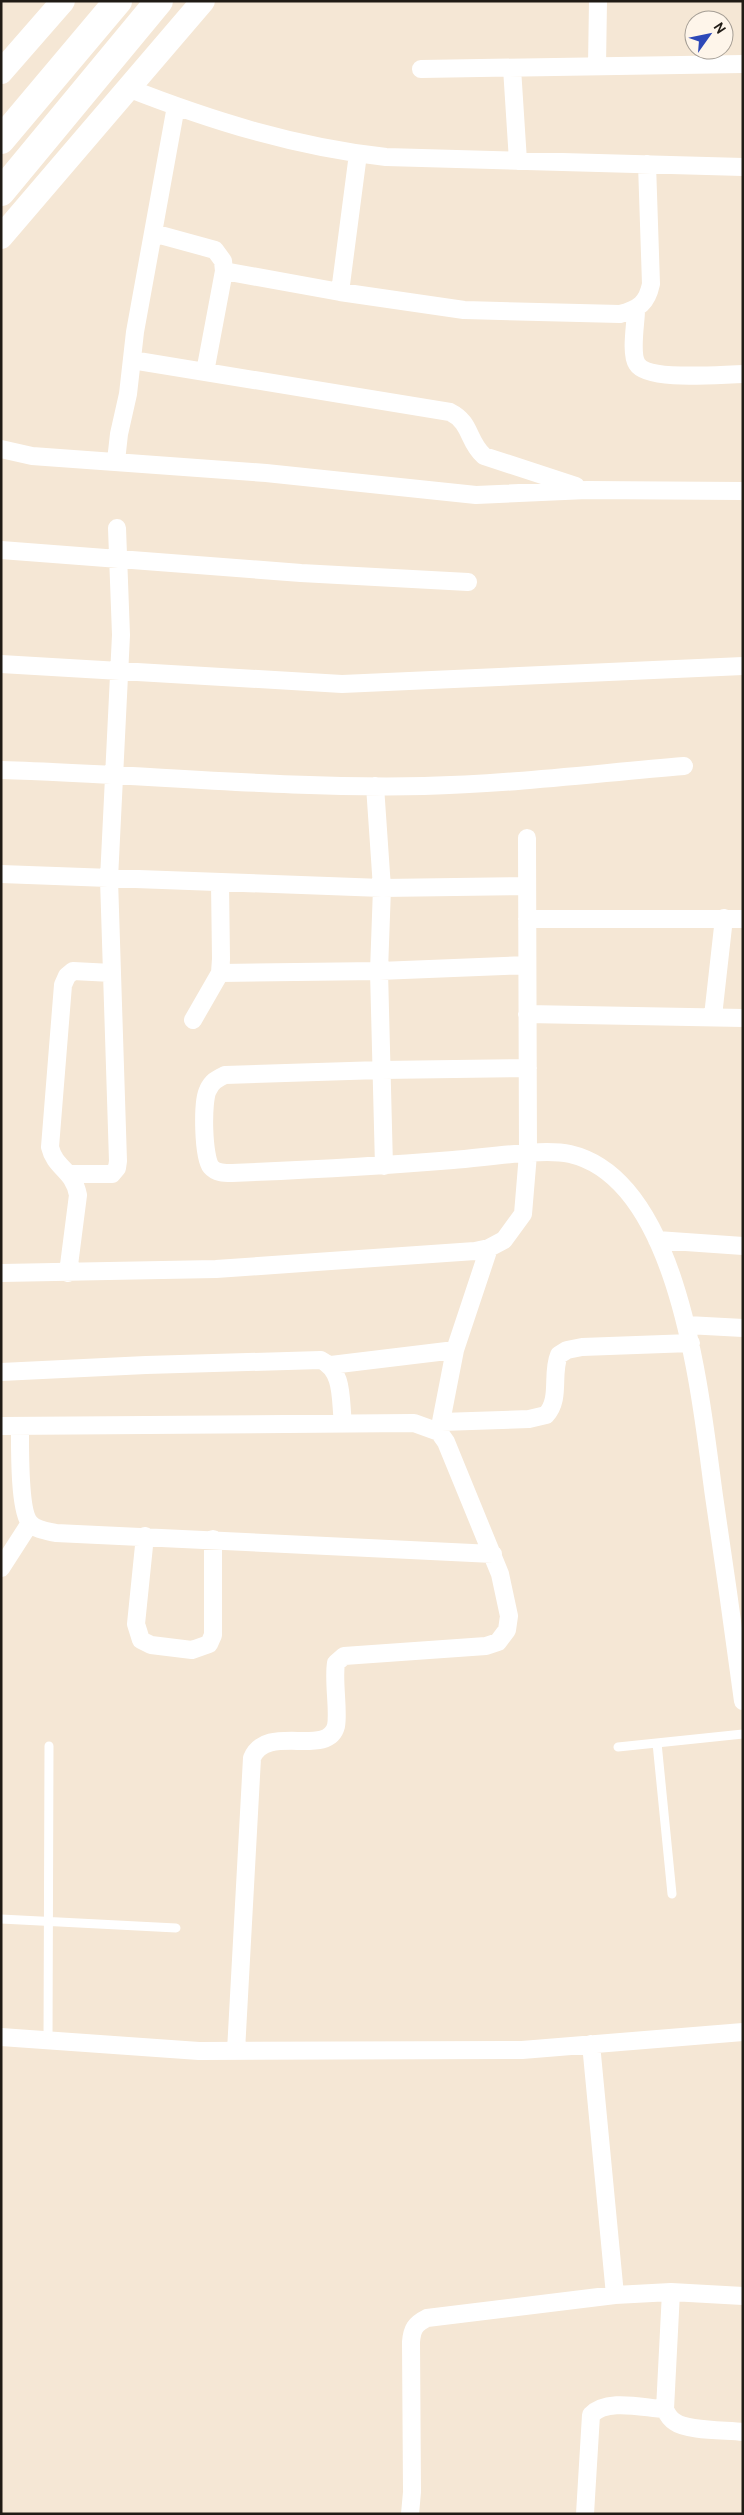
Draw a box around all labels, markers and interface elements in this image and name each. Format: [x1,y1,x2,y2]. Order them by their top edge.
north arrow [684,10,734,60]
text: N [710,19,730,37]

